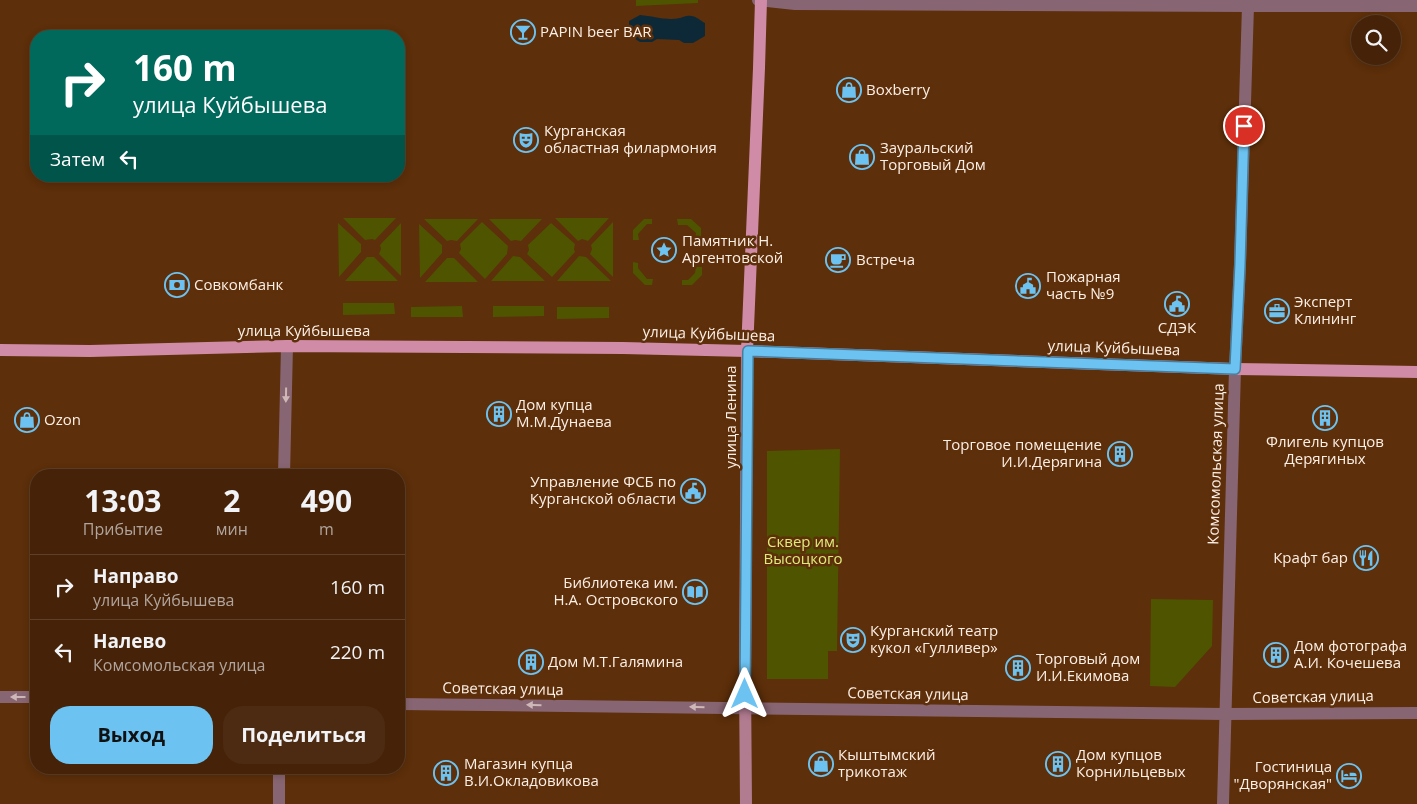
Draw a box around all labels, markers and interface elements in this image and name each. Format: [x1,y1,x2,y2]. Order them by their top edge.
map controls [1351,15,1401,65]
button: search [1351,15,1401,65]
bar icon: PAPIN beer BAR [510,19,536,45]
place label: PAPIN beer BAR [540,21,652,41]
text: 160 m [133,44,237,91]
icon: right [50,50,115,115]
shop icon: Boxberry [836,77,862,103]
place label: Boxberry [866,79,930,99]
text: улица Куйбышева [133,89,328,119]
pin [1223,105,1265,147]
icon: arrive [1230,112,1258,140]
place label: Курганская областная филармония [544,120,717,157]
theatre icon: Курганская областная филармония [513,127,539,153]
place label: Зауральский Торговый Дом [880,137,986,174]
shop icon: Зауральский Торговый Дом [849,144,875,170]
icon: left [115,145,143,173]
text: Затем [50,146,105,172]
place label: Памятник Н. Аргентовской [682,230,783,267]
place icon: Памятник Н. Аргентовской [651,237,677,263]
cafe icon: Встреча [825,247,851,273]
place label: Встреча [856,249,915,269]
place label: Пожарная часть №9 [1046,266,1121,303]
bank icon: Совкомбанк [164,272,190,298]
public building icon: Пожарная часть №9 [1015,273,1041,299]
place label: Совкомбанк [194,274,284,294]
public building icon: СДЭК [1164,291,1190,317]
place label: Эксперт Клининг [1294,291,1357,328]
office icon: Эксперт Клининг [1264,298,1290,324]
place label: СДЭК [1158,317,1197,337]
street label: улица Куйбышева [238,320,370,340]
street label: улица Куйбышева [642,321,776,345]
street label: улица Куйбышева [1047,335,1181,359]
street label: улица Ленина [720,365,740,469]
street label: Комсомольская улица [1202,383,1228,545]
one-way arrow [282,387,290,403]
place label: Дом купца М.М.Дунаева [516,394,612,431]
building icon: Дом купца М.М.Дунаева [486,401,512,427]
building icon: Флигель купцов Дерягиных [1312,405,1338,431]
shop icon: Ozon [14,407,40,433]
place label: Ozon [44,409,81,429]
place label: Флигель купцов Дерягиных [1266,431,1384,468]
place label: Торговое помещение И.И.Дерягина [943,434,1102,471]
building icon: Торговое помещение И.И.Дерягина [1107,441,1133,467]
place label: Управление ФСБ по Курганской области [530,471,676,508]
public building icon: Управление ФСБ по Курганской области [680,478,706,504]
text: 13:03 [84,480,161,521]
text: 2 [223,480,240,521]
text: 490 [301,480,352,521]
text: Прибытие [83,518,163,540]
text: мин [216,518,248,540]
text: m [319,518,334,540]
park label: Сквер им. Высоцкого [763,531,843,568]
restaurant icon: Крафт бар [1353,545,1379,571]
place label: Крафт бар [1273,547,1348,567]
text: Направо [93,563,179,589]
place label: Библиотека им. Н.А. Островского [554,572,678,609]
icon: right [50,573,78,601]
text: 160 m [330,574,385,600]
library icon: Библиотека им. Н.А. Островского [682,579,708,605]
text: улица Куйбышева [93,589,234,611]
place label: Курганский театр кукол «Гулливер» [870,620,998,657]
theatre icon: Курганский театр кукол «Гулливер» [840,627,866,653]
text: Налево [93,628,166,654]
place label: Дом фотографа А.И. Кочешева [1294,635,1407,672]
icon: left [50,638,78,666]
text: 220 m [330,639,385,665]
building icon: Дом фотографа А.И. Кочешева [1263,642,1289,668]
place label: Торговый дом И.И.Екимова [1036,648,1140,685]
building icon: Дом М.Т.Галямина [518,649,544,675]
place label: Дом М.Т.Галямина [548,651,683,671]
text: Комсомольская улица [93,654,265,676]
building icon: Торговый дом И.И.Екимова [1005,655,1031,681]
position arrow [718,667,770,719]
street label: Советская улица [442,677,564,699]
street label: Советская улица [847,682,969,704]
street label: Советская улица [1252,685,1374,707]
one-way arrow [10,693,26,701]
one-way arrow [526,701,542,709]
one-way arrow [688,703,704,711]
button: Выход [50,706,213,764]
button: Поделиться [223,706,385,764]
place label: Кыштымский трикотаж [838,744,936,781]
place label: Дом купцов Корнильцевых [1076,744,1186,781]
shop icon: Кыштымский трикотаж [808,751,834,777]
building icon: Дом купцов Корнильцевых [1045,751,1071,777]
place label: Магазин купца В.И.Окладовикова [464,753,599,790]
place label: Гостиница "Дворянская" [1234,756,1332,793]
building icon: Магазин купца В.И.Окладовикова [433,760,459,786]
hotel icon: Гостиница "Дворянская" [1336,763,1362,789]

